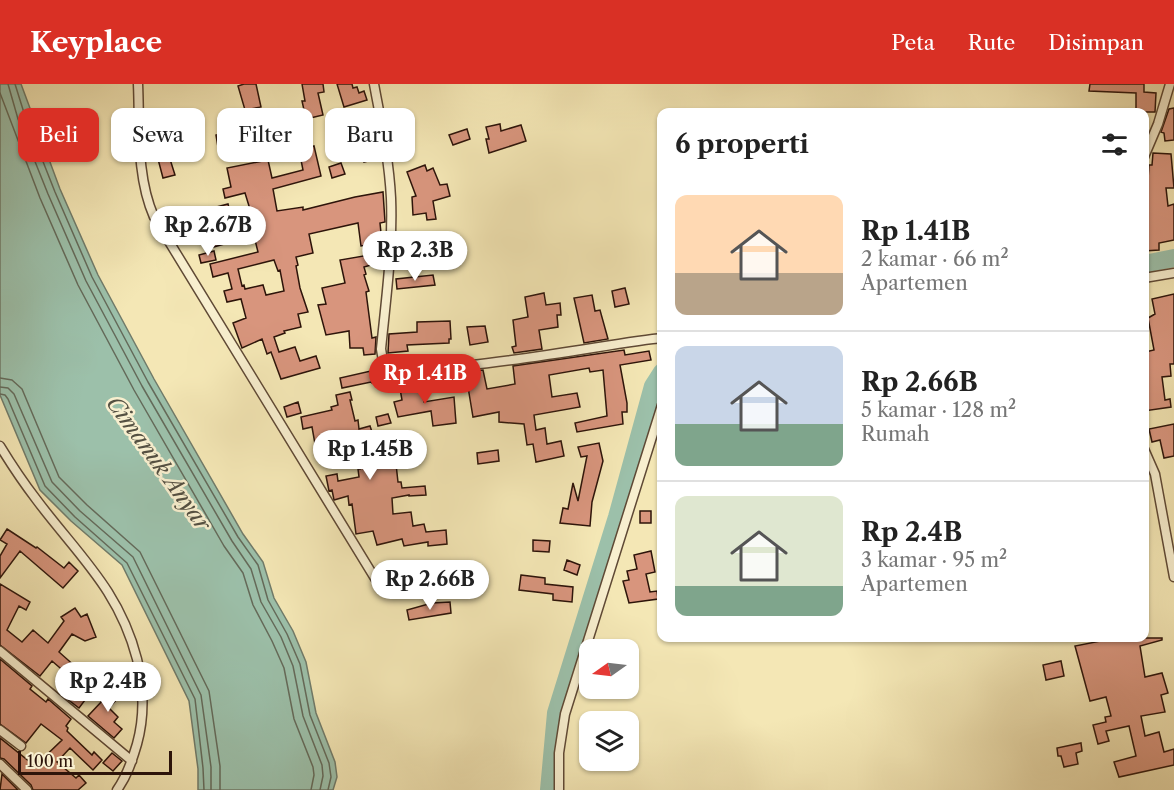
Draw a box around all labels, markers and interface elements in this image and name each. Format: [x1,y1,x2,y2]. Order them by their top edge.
text: Keyplace [30,25,162,59]
text: Peta [891,30,935,55]
text: Rute [968,30,1015,55]
text: Disimpan [1048,30,1144,55]
chip: Beli [18,108,99,162]
chip: Sewa [111,108,205,162]
chip: Filter [217,108,313,162]
chip: Baru [325,108,415,162]
text: 6 properti [675,128,809,160]
icon: filters [1098,128,1131,161]
pin: Rp 2.67B [146,206,270,257]
text: Rp 2.67B [164,213,252,237]
text: Rp 1.41B [861,215,970,247]
icon: home [723,219,795,291]
pin: Rp 2.3B [360,231,470,282]
text: Rp 2.3B [376,238,454,262]
text: 2 kamar · 66 m² [861,247,1009,271]
text: Apartemen [861,271,968,295]
pin: Rp 1.41B [363,354,487,405]
text: Rp 1.41B [383,361,467,385]
text: Rp 2.66B [861,366,978,398]
icon: home [723,370,795,442]
water label: Cimanuk Anyar [101,391,218,537]
text: 5 kamar · 128 m² [861,398,1016,422]
text: Rumah [861,422,930,446]
pin: Rp 1.45B [308,430,432,481]
text: Rp 1.45B [327,437,413,461]
text: Rp 2.4B [861,516,962,548]
icon: home [723,520,795,592]
text: 3 kamar · 95 m² [861,548,1007,572]
pin: Rp 2.66B [368,560,492,611]
text: Rp 2.66B [385,567,475,591]
text: Apartemen [861,572,968,596]
north arrow [579,639,639,699]
map controls [579,639,639,771]
pin: Rp 2.4B [53,662,163,713]
text: Rp 2.4B [69,669,147,693]
button: layers [579,711,639,771]
scale bar [18,748,172,776]
text: 100 m [27,751,73,771]

